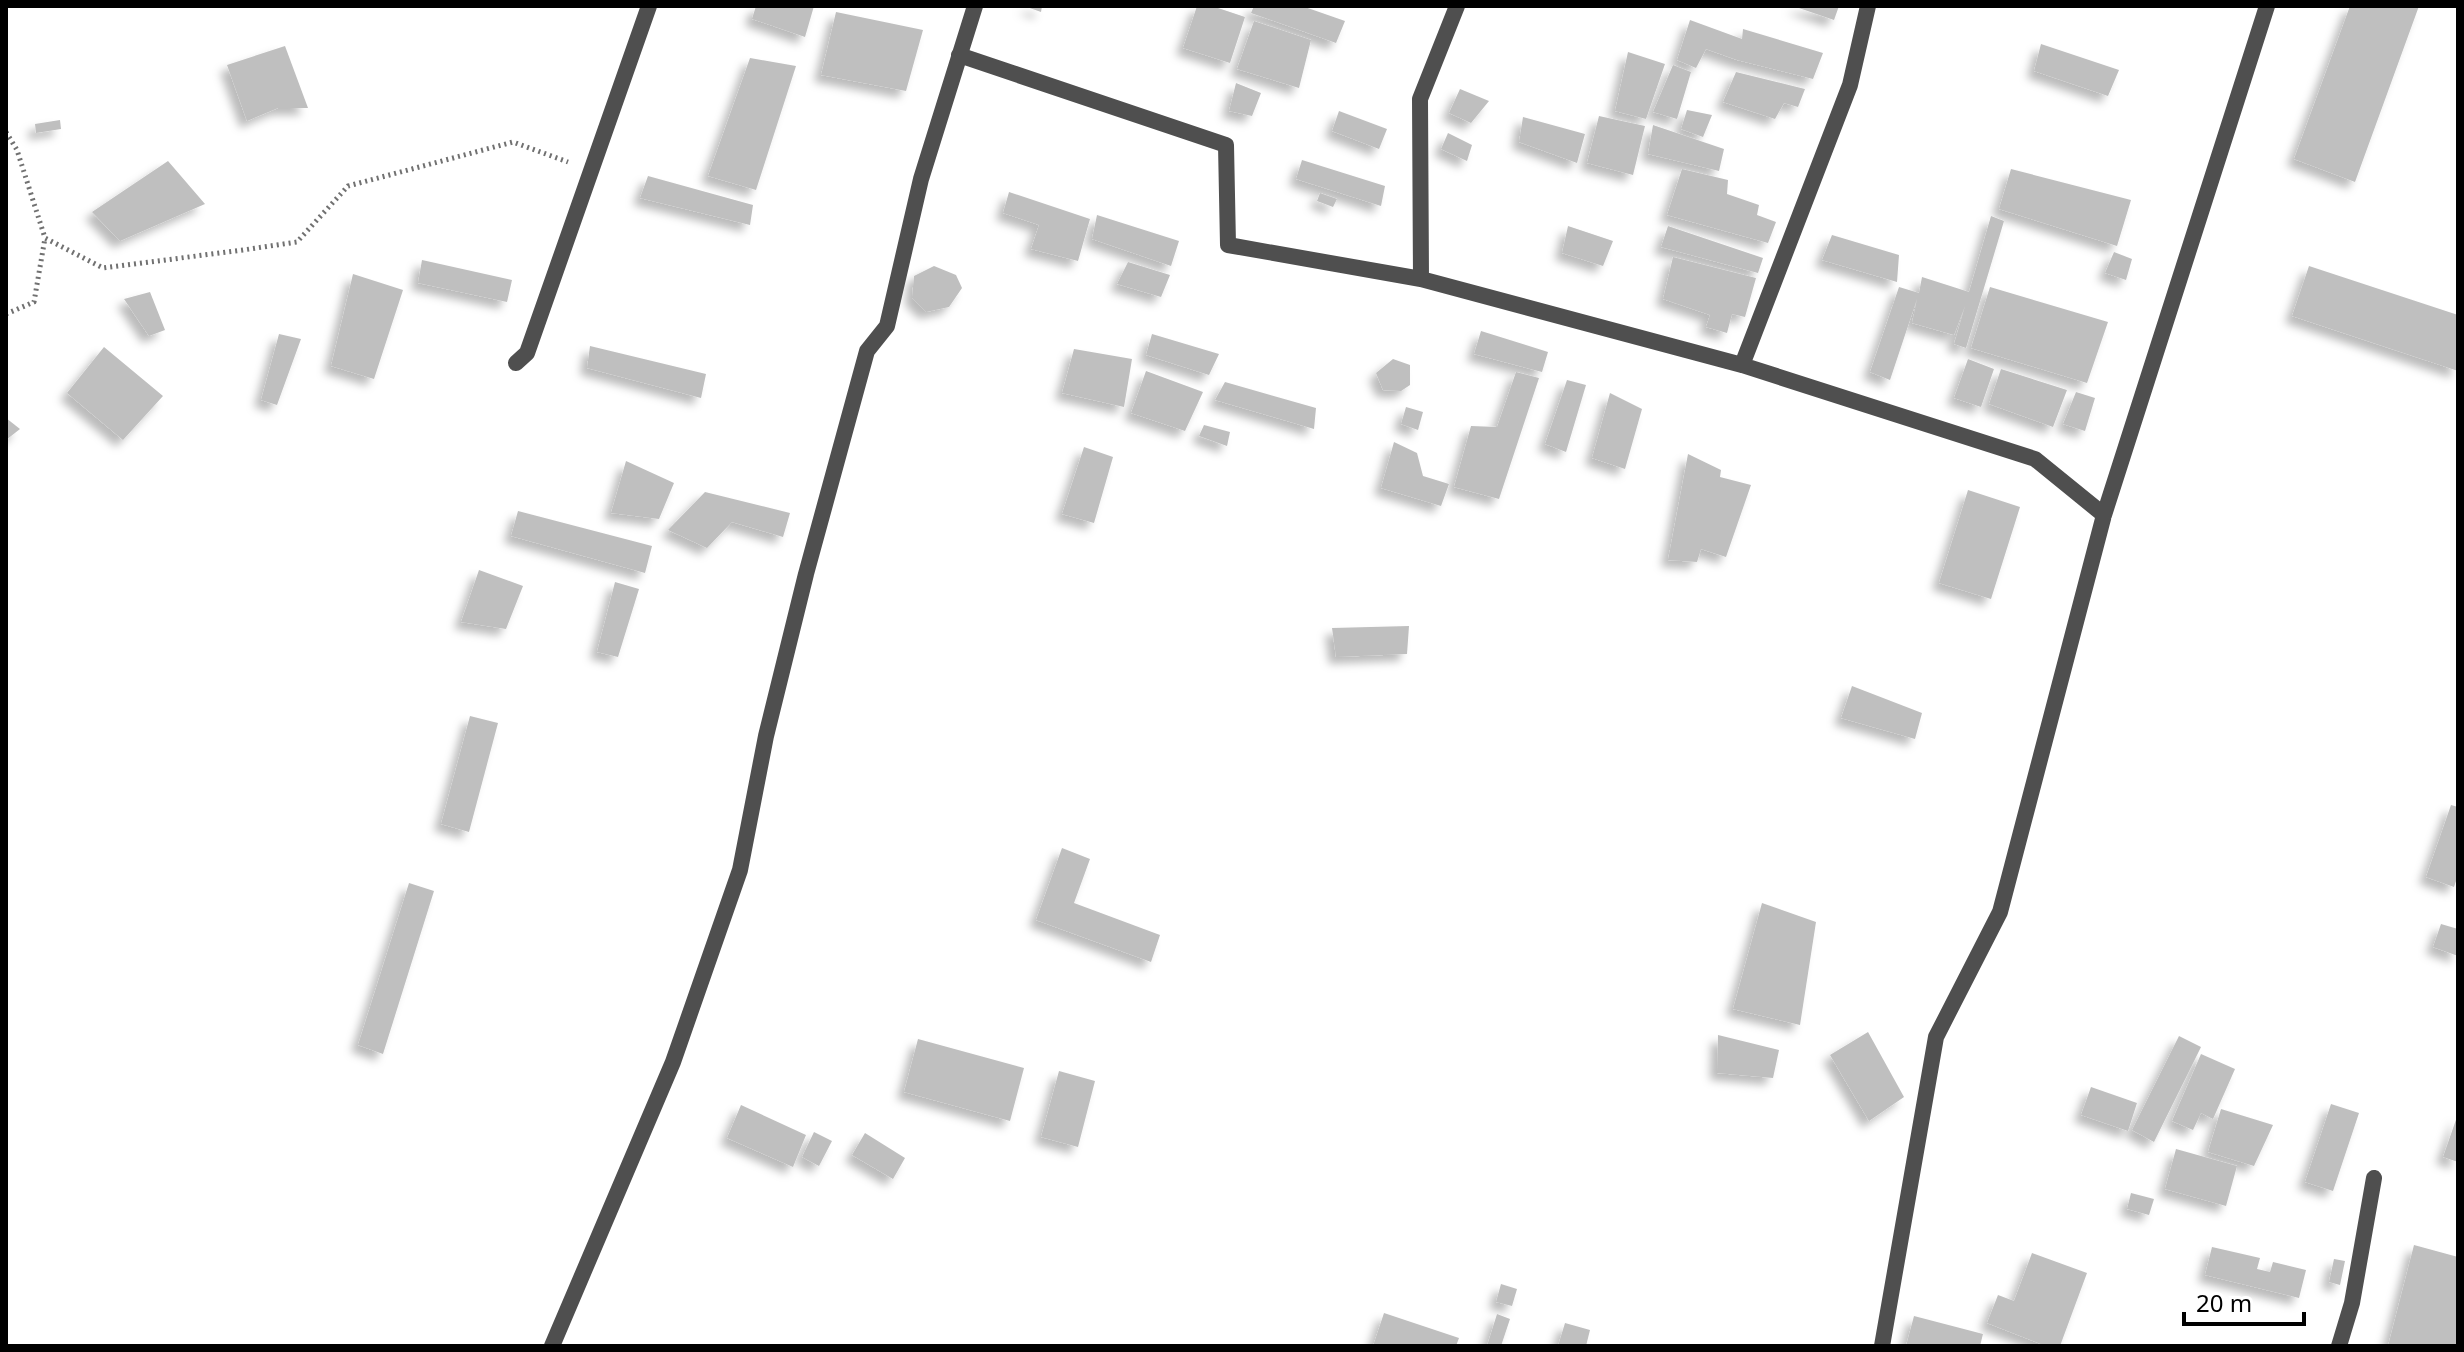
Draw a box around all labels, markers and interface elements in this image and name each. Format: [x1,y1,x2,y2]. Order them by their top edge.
scale bar [2184,1276,2304,1326]
text: 20 m [2196,1286,2252,1319]

